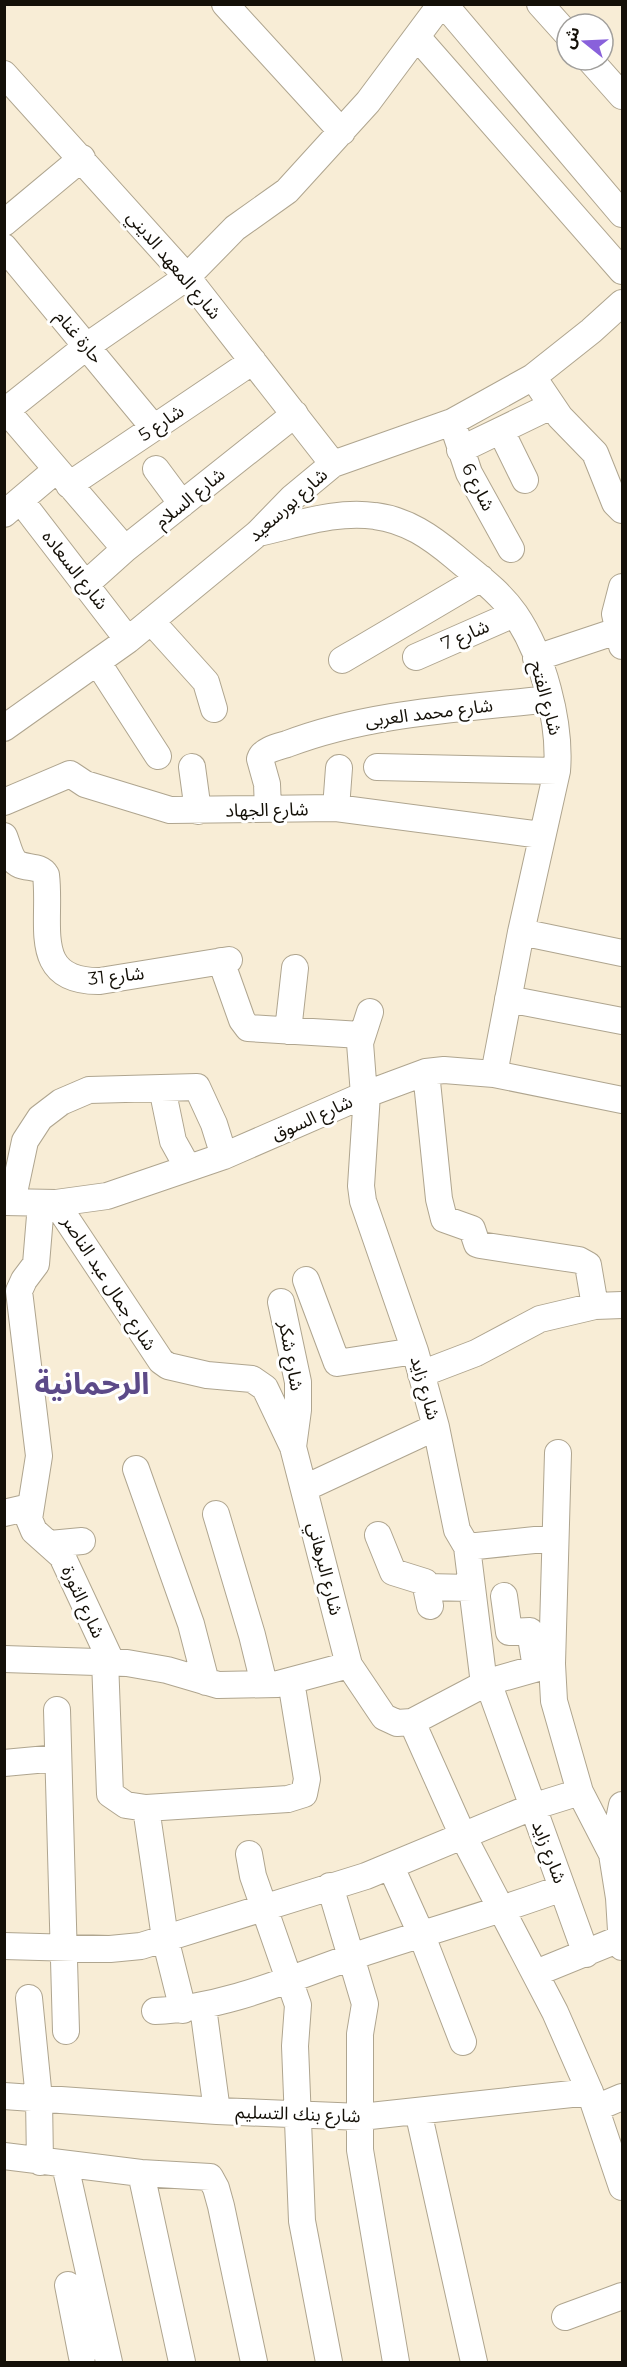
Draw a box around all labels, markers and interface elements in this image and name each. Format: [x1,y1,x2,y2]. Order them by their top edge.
north arrow [555,12,615,72]
text: ش [559,24,584,51]
street label: شارع المعهد الديني [120,206,226,326]
street label: حارة غنام [48,306,108,370]
street label: شارع 5 [134,400,190,449]
street label: شارع 6 [454,459,499,516]
street label: شارع السلام [151,463,231,535]
street label: شارع بورسعيد [244,464,334,549]
street label: شارع السعاده [35,526,113,616]
street label: شارع 7 [437,615,494,658]
street label: شارع الفتح [523,658,566,738]
street label: شارع محمد العربى [364,694,494,735]
street label: شارع الجهاد [225,798,309,825]
street label: شارع 31 [87,962,146,993]
street label: شارع السوق [268,1090,357,1148]
street label: شارع جمال عبد الناصر [54,1211,161,1356]
street label: شارع شكر [271,1319,308,1393]
street label: شارع زايد [403,1354,445,1423]
district label: الرحمانية [35,1365,150,1402]
street label: شارع البرهاني [300,1520,347,1618]
street label: شارع الثورة [54,1562,109,1643]
street label: شارع زايد [524,1818,571,1887]
street label: شارع بنك التسليم [235,2101,361,2130]

